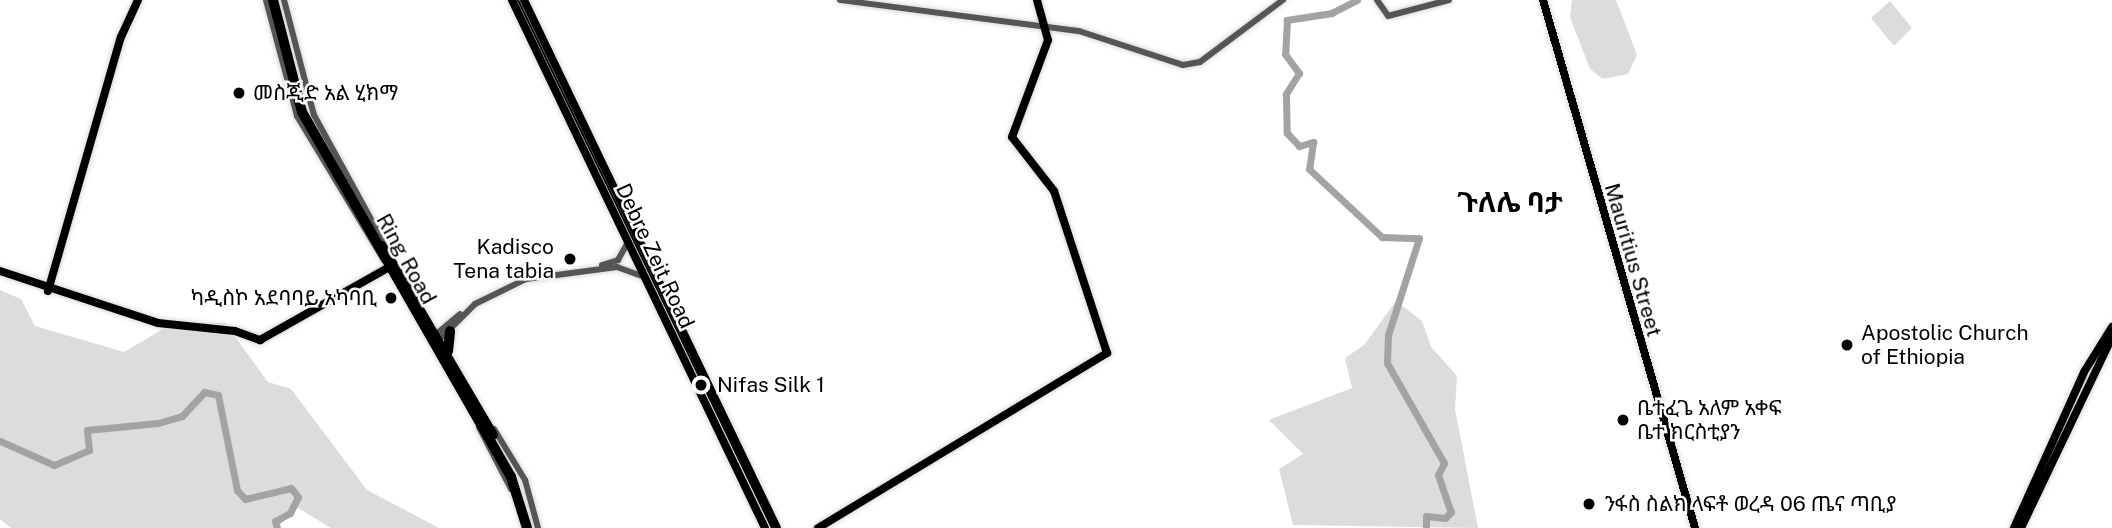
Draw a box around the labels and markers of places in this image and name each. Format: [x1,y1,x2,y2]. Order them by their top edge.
place label: መስጂድ አል ሂክማ [253,80,398,106]
marker: መስጂድ አል ሂክማ [231,85,247,101]
place label: Kadisco Tena tabia [453,234,554,284]
marker: Kadisco Tena tabia [560,249,580,269]
place label: ካዲስኮ አደባባይ አካባቢ [191,285,377,311]
marker: ካዲስኮ አደባባይ አካባቢ [383,290,399,306]
place label: Apostolic Church of Ethiopia [1861,320,2029,370]
marker: Apostolic Church of Ethiopia [1839,337,1855,353]
place label: Nifas Silk 1 [717,372,825,398]
marker: Nifas Silk 1 [691,375,711,395]
place label: ቤተፈጌ አለም አቀፍ ቤተ ክርስቲያን [1637,395,1781,445]
marker: ቤተፈጌ አለም አቀፍ ቤተ ክርስቲያን [1615,412,1631,428]
place label: ንፋስ ስልክ ላፍቶ ወረዳ 06 ጤና ጣቢያ [1605,491,1896,517]
marker: ንፋስ ስልክ ላፍቶ ወረዳ 06 ጤና ጣቢያ [1579,494,1599,514]

